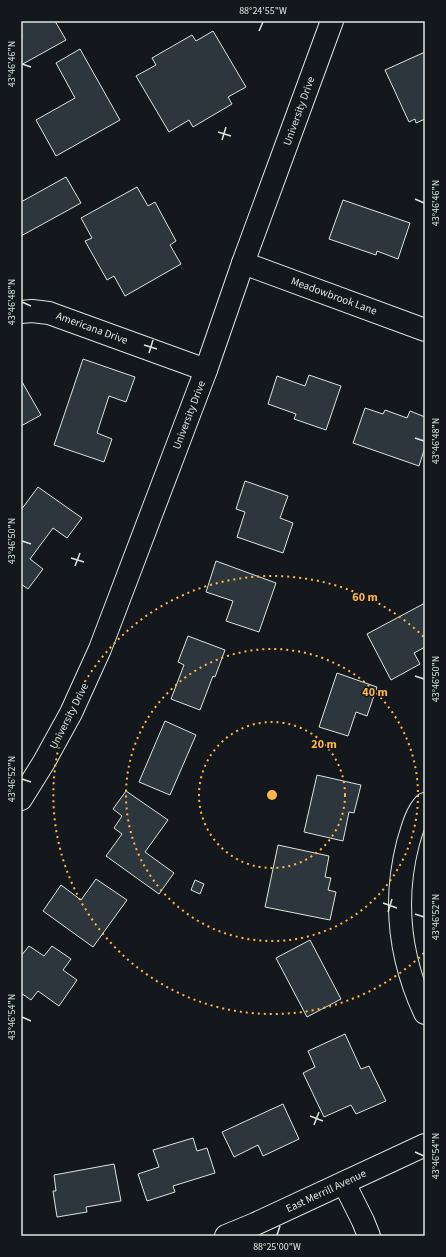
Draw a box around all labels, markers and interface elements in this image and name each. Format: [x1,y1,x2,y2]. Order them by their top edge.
text: 88°24'55"W [239,4,287,18]
text: 43°46'46"N [5,41,19,87]
street label: University Drive [280,74,319,148]
text: 43°46'46"N [429,180,443,226]
street label: Meadowbrook Lane [289,273,380,319]
text: 43°46'48"N [5,279,19,325]
street label: Americana Drive [54,308,130,348]
street label: University Drive [169,378,209,451]
text: 43°46'48"N [429,418,443,464]
text: 43°46'50"N [5,518,19,564]
text: 60 m [352,589,378,606]
text: 43°46'50"N [429,656,443,702]
street label: University Drive [46,680,92,752]
text: 40 m [362,684,388,701]
text: 20 m [311,736,337,753]
text: 43°46'52"N [5,756,19,802]
centre of rings [265,788,279,802]
text: 43°46'52"N [429,894,443,940]
text: 43°46'54"N [5,994,19,1040]
text: 43°46'54"N [429,1133,443,1179]
street label: East Merrill Avenue [283,1166,369,1216]
text: 88°25'00"W [253,1240,301,1254]

